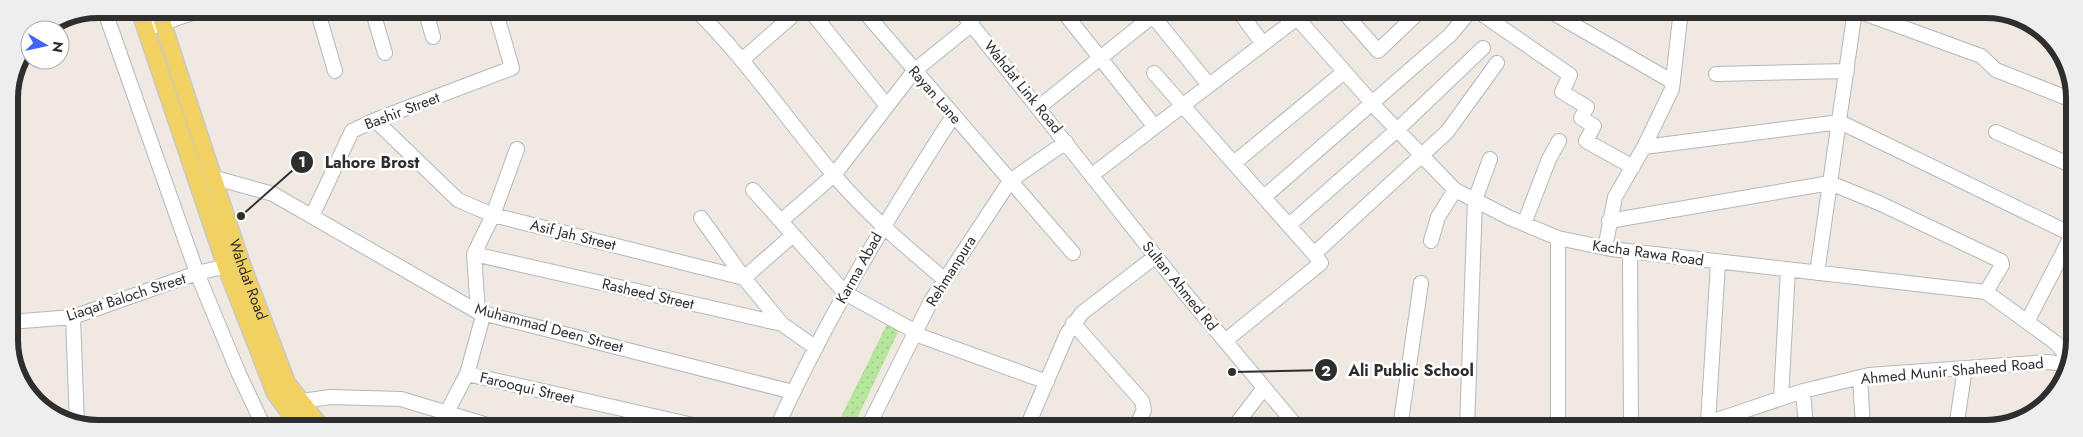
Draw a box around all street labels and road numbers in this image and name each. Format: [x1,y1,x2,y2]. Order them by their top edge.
street label: Wahdat Link Road [978,36,1068,138]
street label: Rayan Lane [903,61,967,129]
street label: Bashir Street [361,86,443,135]
street label: Asif Jah Street [528,214,619,256]
street label: Karma Abad [830,228,888,308]
street label: Rehmanpura [921,231,981,311]
street label: Kacha Rawa Road [1591,234,1705,272]
street label: Wahdat Road [223,236,273,323]
street label: Sultan Ahmed Rd [1137,236,1223,336]
street label: Liaqat Baloch Street [63,267,189,327]
street label: Rasheed Street [600,273,697,315]
street label: Muhammad Deen Street [472,298,626,358]
street label: Ahmed Munir Shaheed Road [1860,352,2044,390]
street label: Farooqui Street [478,366,577,410]

